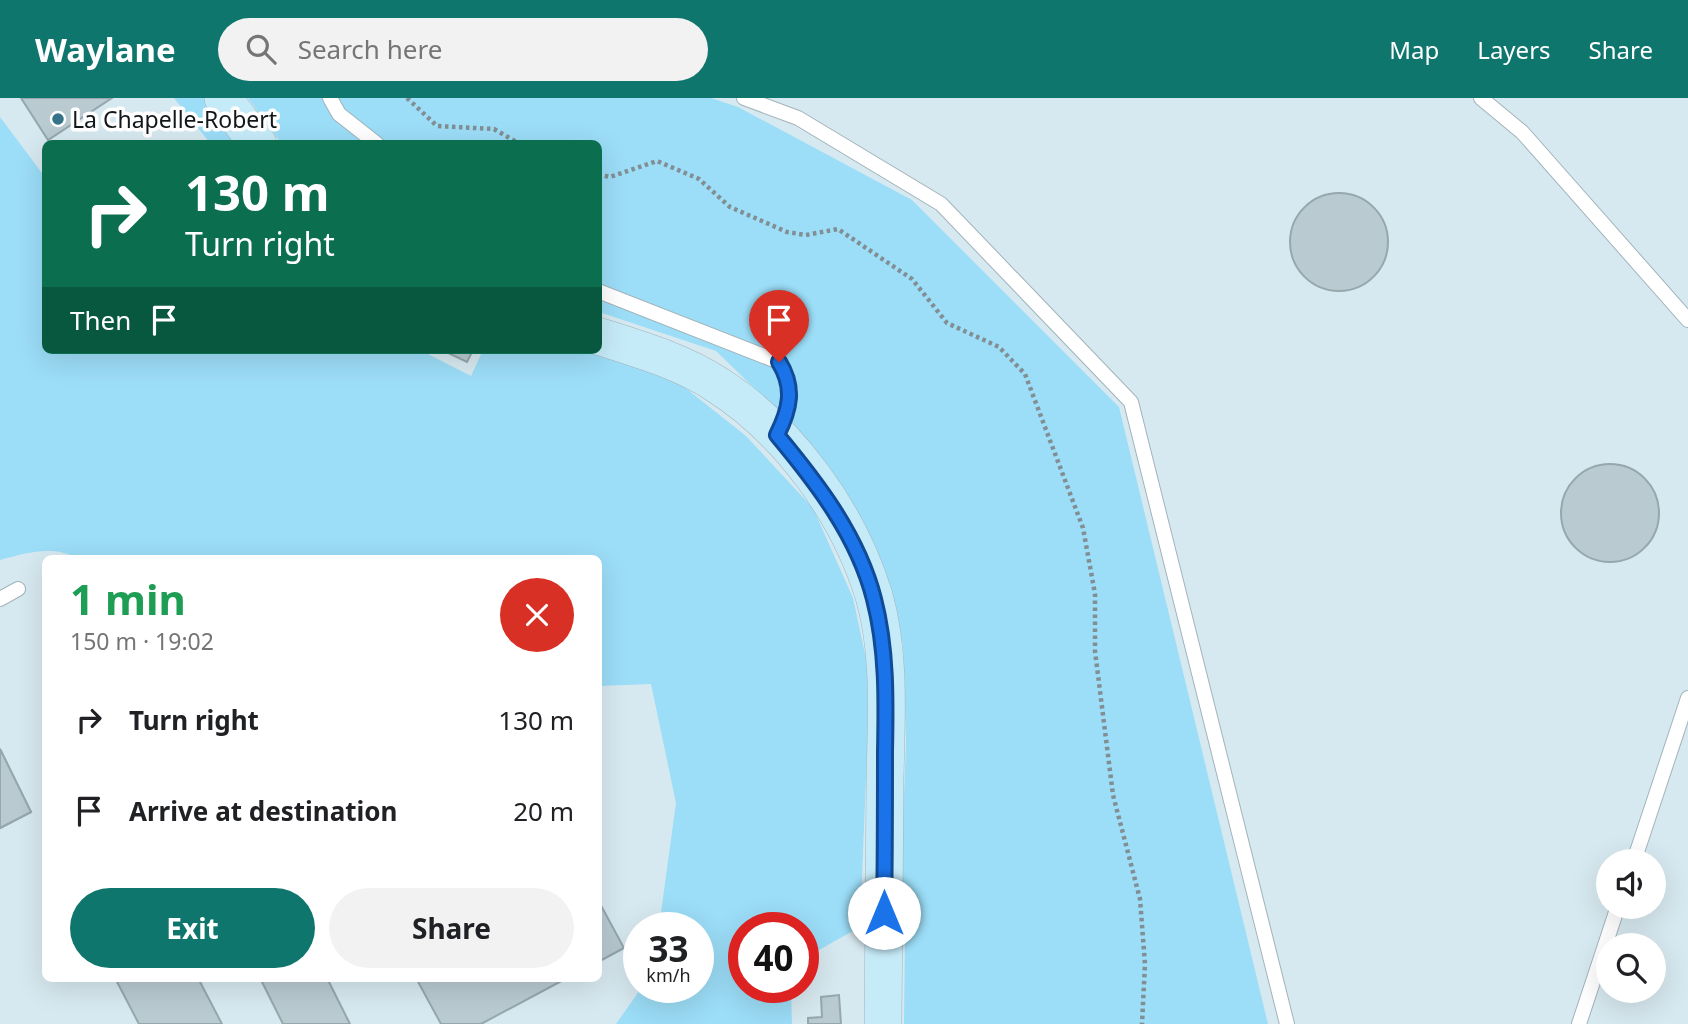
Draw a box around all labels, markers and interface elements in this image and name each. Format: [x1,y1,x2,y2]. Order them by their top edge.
search box [218,18,708,81]
text: Waylane [35,27,176,72]
icon: search [242,30,280,68]
text: Search here [298,31,442,67]
text: Map [1389,33,1439,66]
text: Layers [1477,33,1551,66]
text: Share [1589,33,1653,66]
place label: La Chapelle-Robert [72,103,277,135]
marker: La Chapelle-Robert [50,111,66,127]
text: 130 m [185,159,330,225]
icon: right [70,168,161,259]
text: Turn right [185,222,335,265]
pin [749,290,809,362]
icon: arrive [145,301,183,339]
icon: arrive [760,301,798,339]
text: Then [70,302,131,338]
text: 1 min [70,570,186,627]
button: close [500,578,574,652]
text: 150 m · 19:02 [70,625,214,657]
icon: right [70,701,108,739]
text: Turn right [129,702,259,738]
text: 130 m [498,702,574,738]
icon: arrive [70,792,108,830]
text: Arrive at destination [129,793,398,829]
text: 20 m [513,793,574,829]
map controls [1596,849,1666,1003]
button: sound [1596,849,1666,919]
position arrow [847,876,921,950]
button: Exit [70,888,315,968]
button: Share [329,888,574,968]
speed limit sign: 40 [728,912,819,1003]
text: 33 [648,925,689,972]
button: search [1596,933,1666,1003]
text: km/h [646,963,691,987]

